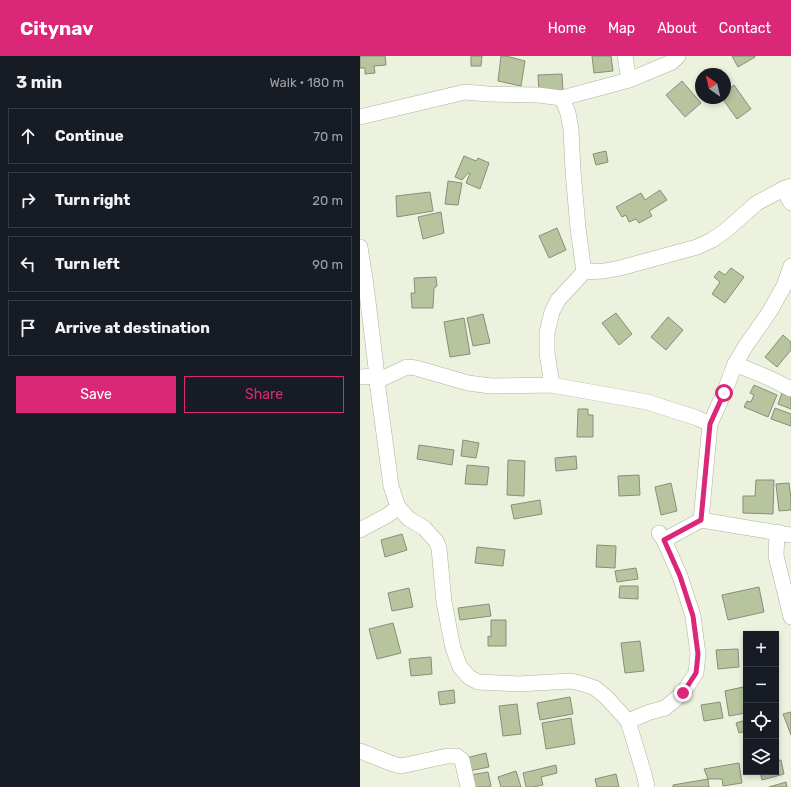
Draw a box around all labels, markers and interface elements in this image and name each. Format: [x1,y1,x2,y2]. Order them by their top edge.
text: Citynav [20,17,93,40]
text: Home [548,20,586,37]
text: Map [608,20,635,37]
text: About [657,20,697,37]
text: Contact [719,20,771,37]
north arrow [695,68,731,104]
text: 3 min [16,72,62,92]
text: Walk · 180 m [269,75,344,90]
icon: ahead [17,125,39,147]
text: Continue [55,127,124,145]
text: 70 m [313,129,343,144]
icon: right [17,189,39,211]
text: Turn right [55,191,130,209]
text: 20 m [312,193,343,208]
icon: left [17,253,39,275]
text: Turn left [55,255,120,273]
text: 90 m [312,257,343,272]
icon: arrive [17,317,39,339]
text: Arrive at destination [55,319,210,337]
button: Save [16,376,176,413]
button: Share [184,376,344,413]
route start [715,384,733,402]
map controls [743,631,779,775]
button: + [743,631,779,667]
button: − [743,667,779,703]
route end [674,684,692,702]
button: locate [743,703,779,739]
button: layers [743,739,779,775]

